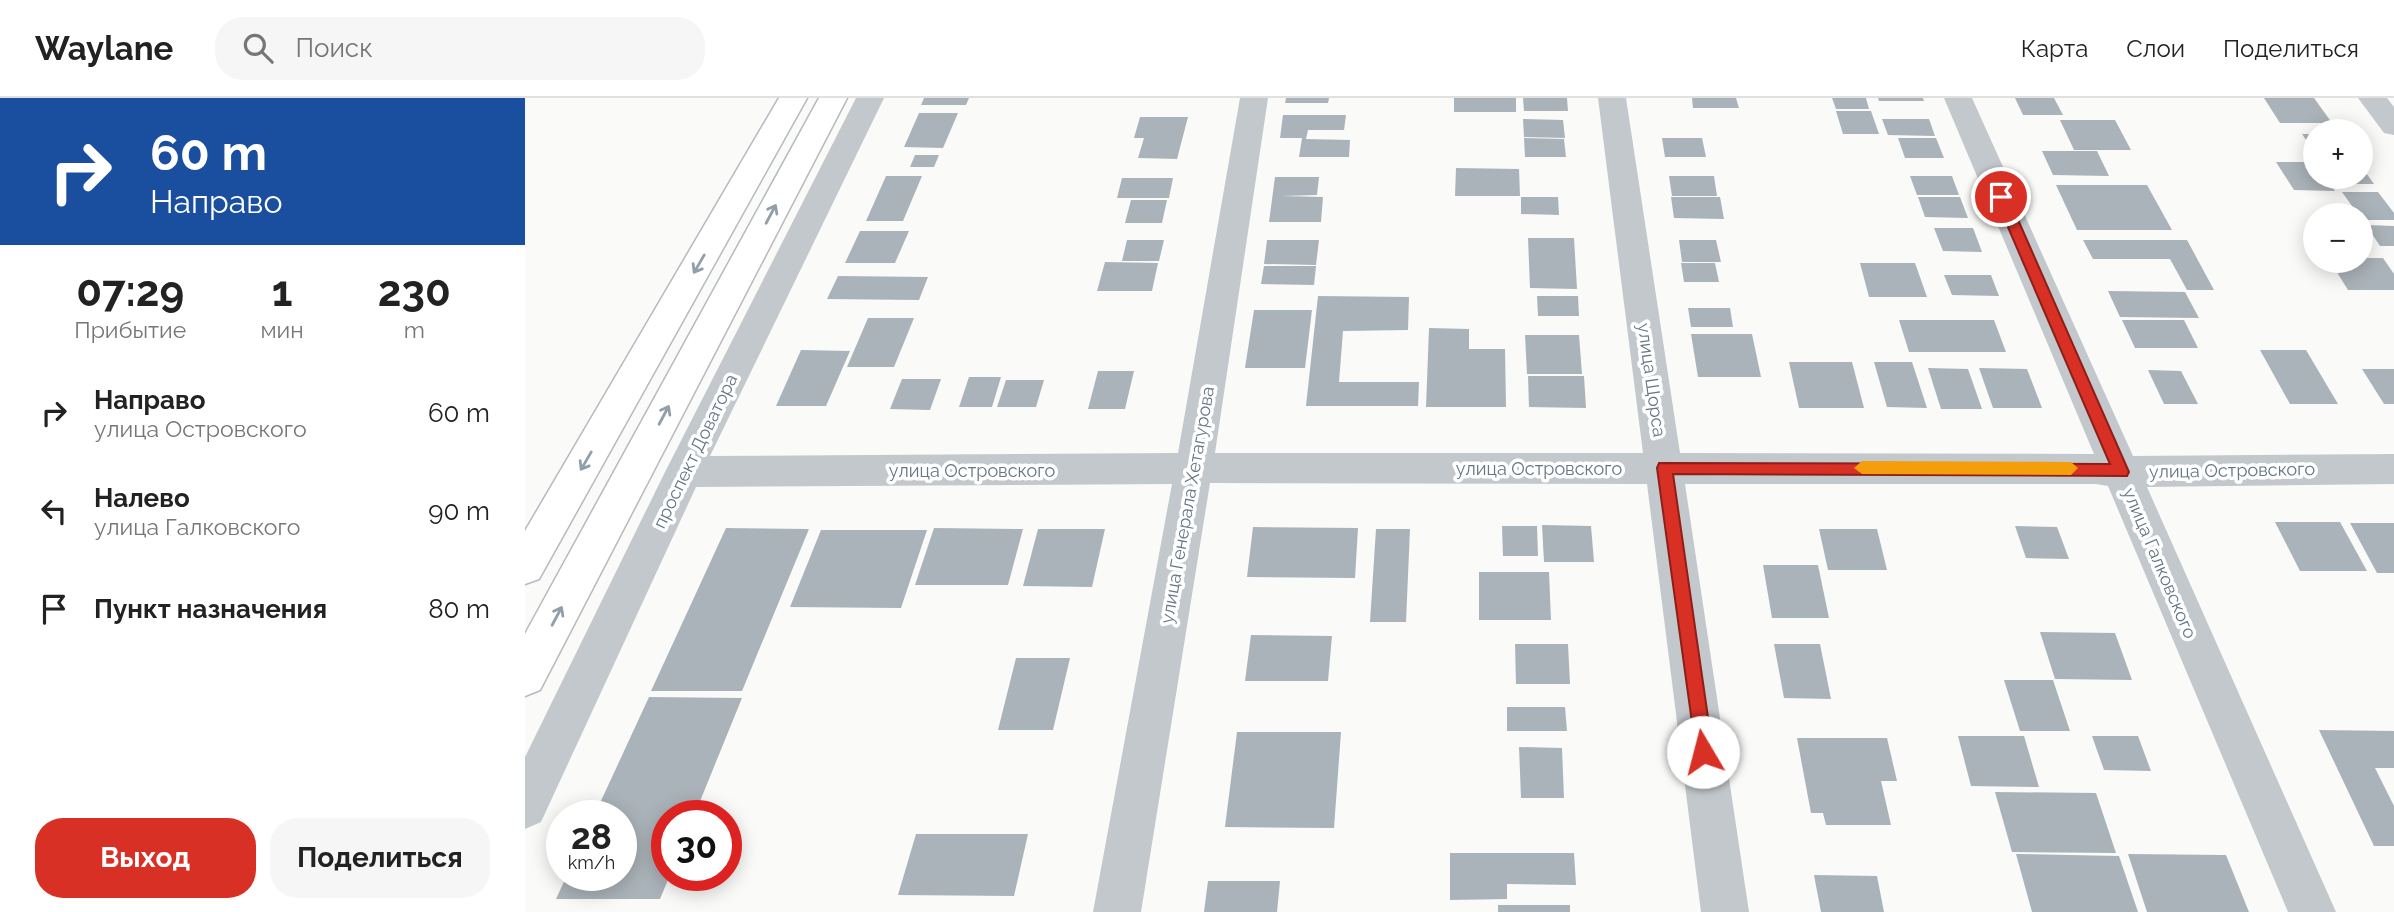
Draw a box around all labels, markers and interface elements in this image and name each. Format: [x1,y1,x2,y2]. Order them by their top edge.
search box [215,17,705,80]
text: Waylane [35,29,173,68]
icon: search [239,29,277,67]
text: Поиск [295,33,373,63]
text: Карта [2021,34,2088,63]
text: Слои [2126,34,2185,63]
text: Поделиться [2223,34,2359,63]
map controls [2303,119,2373,273]
button: + [2303,119,2373,189]
text: 60 m [150,124,267,181]
icon: right [35,126,126,217]
pin [1971,167,2031,227]
icon: arrive [1982,178,2020,216]
text: Направо [150,183,282,220]
button: − [2303,203,2373,273]
one-way arrow [764,205,778,225]
one-way arrow [691,253,705,273]
text: 07:29 [76,267,184,316]
text: 1 [272,267,292,316]
text: 230 [378,267,451,316]
text: Прибытие [74,316,186,343]
text: мин [260,316,304,343]
text: m [404,316,425,343]
street label: улица Щорса [1634,322,1670,438]
street label: проспект Доватора [649,370,741,532]
text: Направо [94,385,205,415]
street label: улица Генерала Хетагурова [1156,385,1218,625]
icon: right [35,394,73,432]
text: 60 m [428,398,490,428]
one-way arrow [658,405,671,426]
text: улица Островского [94,415,307,442]
one-way arrow [578,451,592,471]
street label: улица Островского [1456,458,1622,479]
street label: улица Островского [2149,458,2316,482]
street label: улица Островского [889,460,1055,481]
text: Налево [94,483,190,513]
street label: улица Галковского [2119,485,2201,642]
icon: left [35,492,73,530]
text: 90 m [428,496,490,526]
text: улица Галковского [94,513,300,540]
icon: arrive [35,590,73,628]
text: Пункт назначения [94,594,327,624]
text: 80 m [428,594,490,624]
one-way arrow [551,606,564,627]
position arrow [1666,715,1740,789]
speed limit sign: 30 [651,800,742,891]
text: 28 [571,816,612,857]
button: Выход [35,818,256,898]
button: Поделиться [270,818,490,898]
text: km/h [568,852,615,873]

